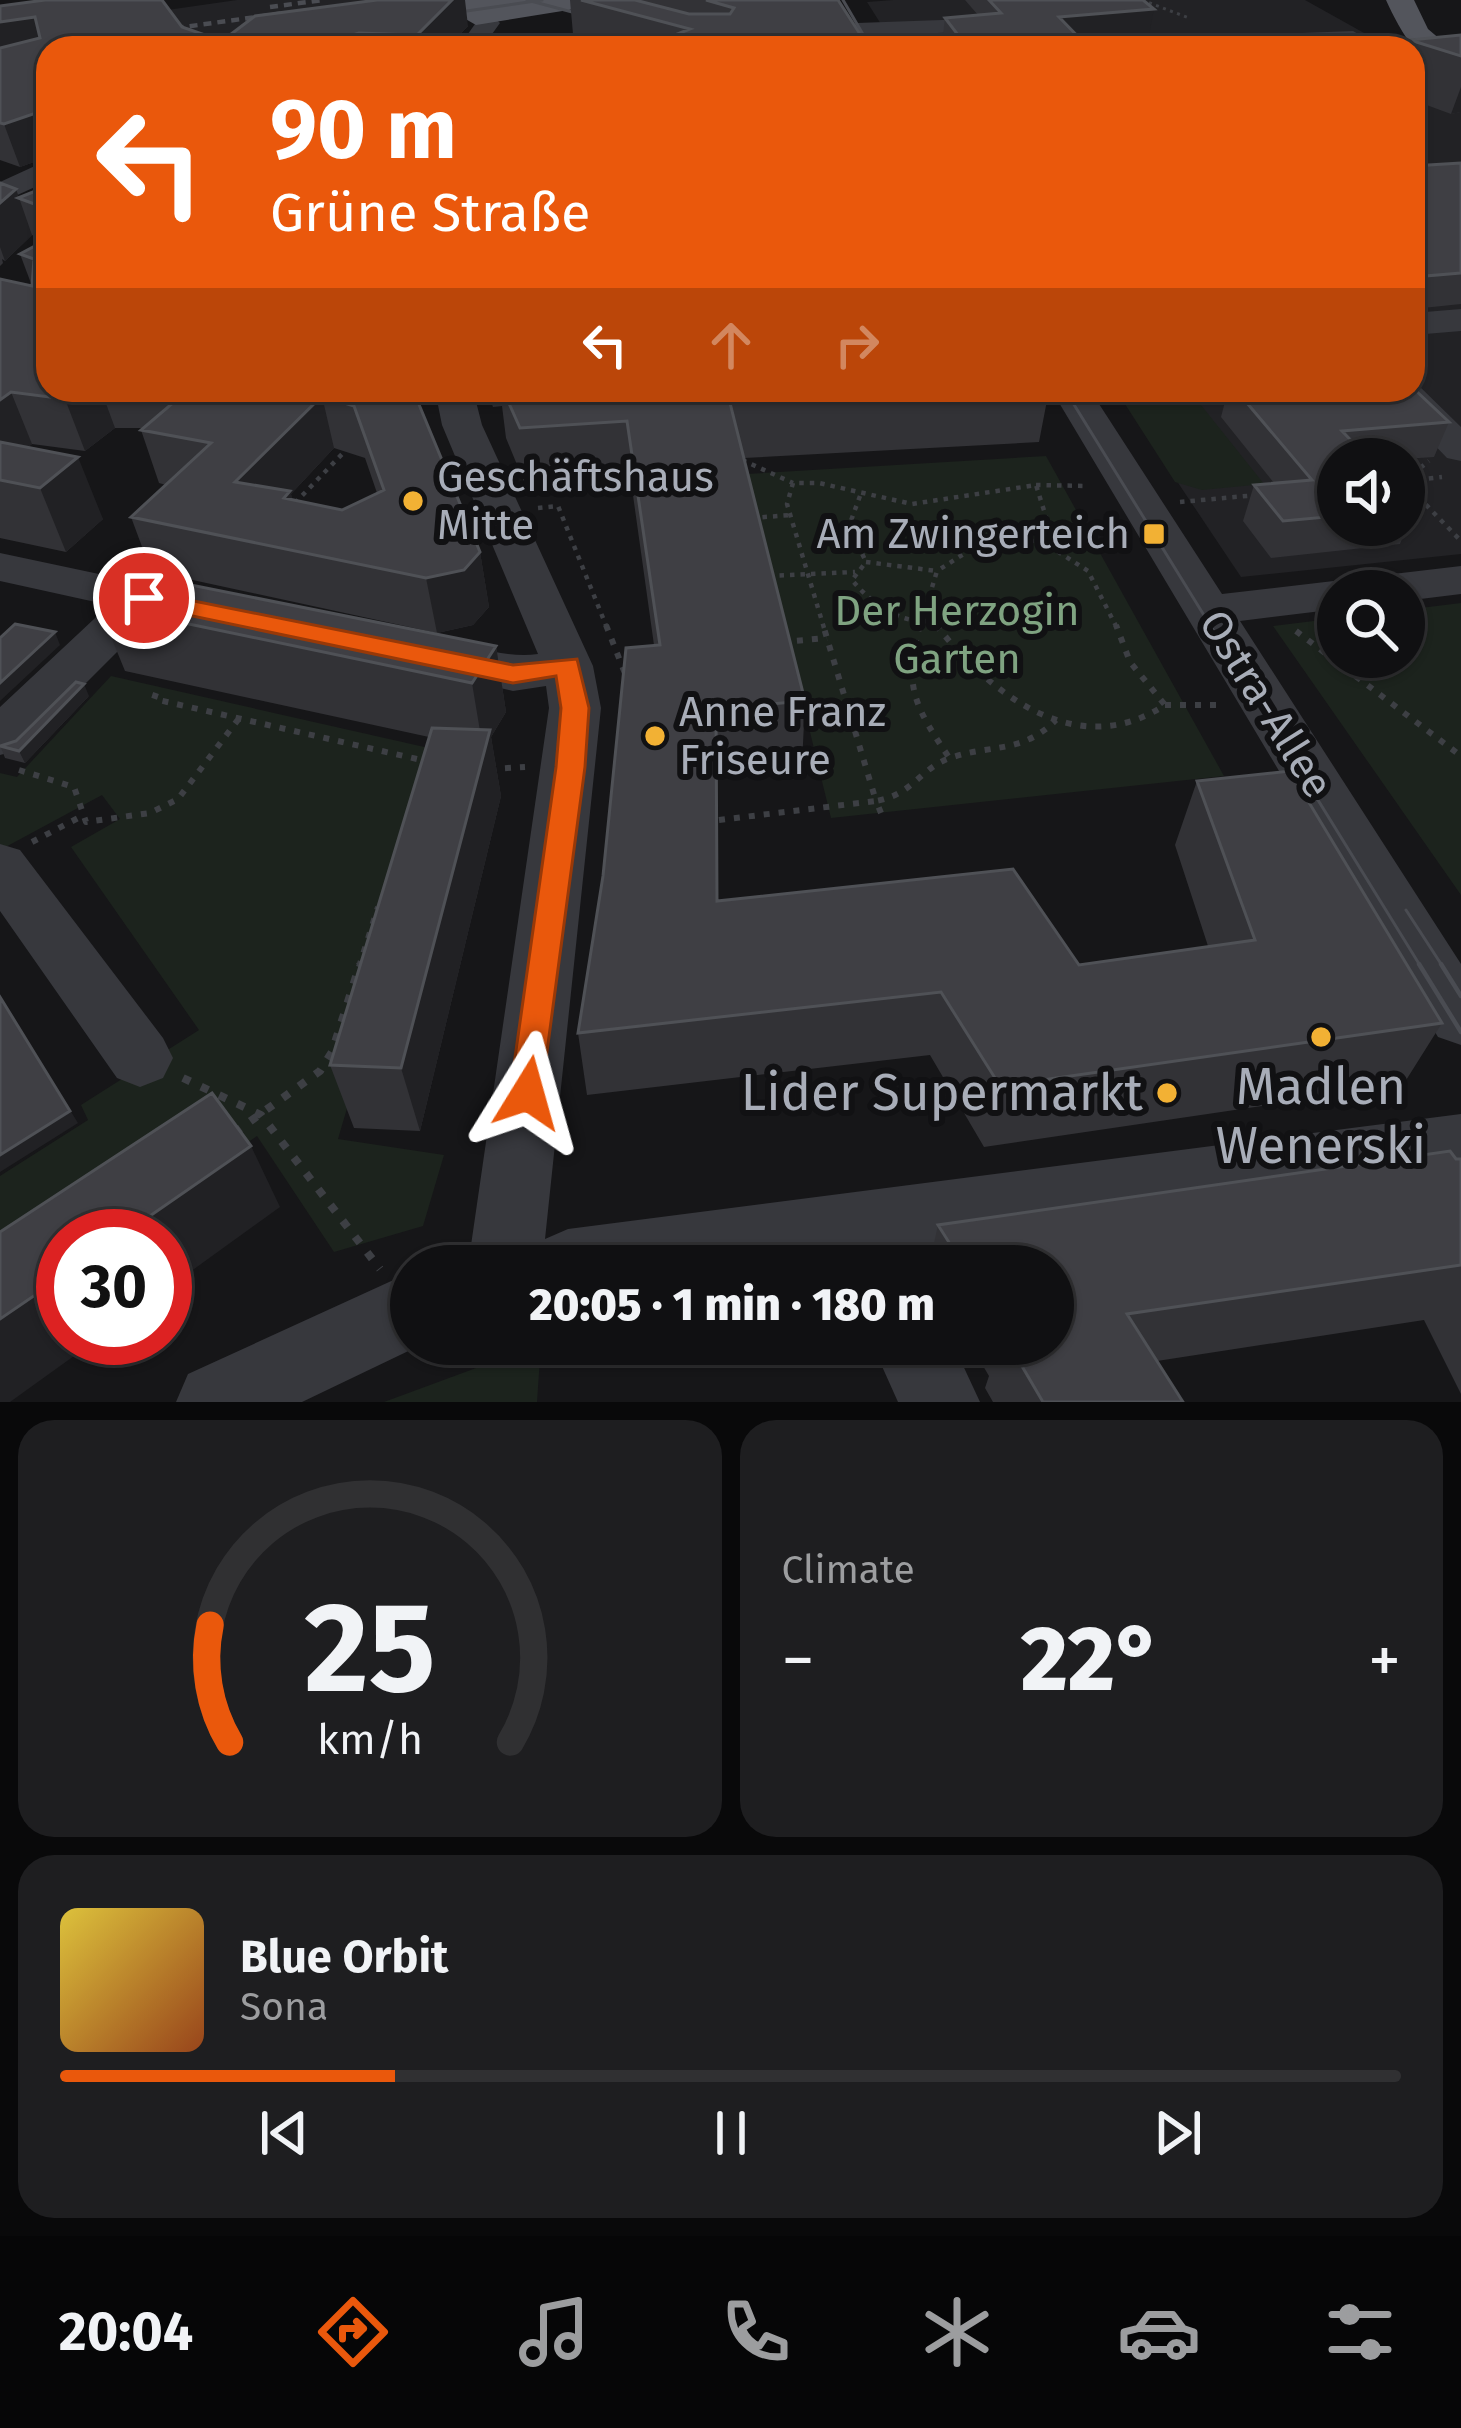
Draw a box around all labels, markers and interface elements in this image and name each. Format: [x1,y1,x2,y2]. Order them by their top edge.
text: 90 m [270,79,457,180]
icon: left [72,84,228,240]
text: Grüne Straße [270,181,590,245]
icon: left [572,312,638,378]
icon: ahead [698,312,764,378]
icon: right [824,312,890,378]
map controls [1317,438,1425,678]
button: sound [1317,438,1425,546]
place label: Geschäftshaus Mitte [437,452,714,550]
marker: Geschäftshaus Mitte [400,488,426,514]
place label: Am Zwingerteich [817,509,1130,559]
marker: Am Zwingerteich [1141,521,1167,547]
pin [93,547,195,649]
icon: arrive [111,565,177,631]
button: search [1317,570,1425,678]
park label: Der Herzogin Garten [834,586,1080,684]
street label: Ostra-Allee [1189,601,1343,807]
place label: Anne Franz Friseure [679,687,886,785]
marker: Anne Franz Friseure [642,723,668,749]
marker: Madlen Wenerski [1308,1024,1334,1050]
position arrow [465,1030,591,1156]
place label: Madlen Wenerski [1216,1056,1426,1177]
place label: Lider Supermarkt [741,1062,1144,1124]
marker: Lider Supermarkt [1154,1080,1180,1106]
speed limit sign: 30 [36,1209,192,1365]
text: 20:05 · 1 min · 180 m [529,1278,935,1332]
text: Climate [782,1547,915,1593]
text: 25 [304,1574,435,1724]
text: 22° [1021,1606,1162,1714]
text: − [782,1621,815,1700]
text: + [1368,1621,1401,1700]
text: km/h [317,1713,423,1764]
text: Blue Orbit [240,1930,448,1984]
text: Sona [240,1984,328,2030]
icon: previous [251,2100,317,2166]
icon: pause [698,2100,764,2166]
icon: next [1145,2100,1211,2166]
icon: directions [311,2290,395,2374]
icon: music [512,2290,596,2374]
icon: phone [714,2290,798,2374]
icon: climate [915,2290,999,2374]
icon: car [1117,2290,1201,2374]
icon: filters [1318,2290,1402,2374]
text: 20:04 [59,2300,193,2364]

